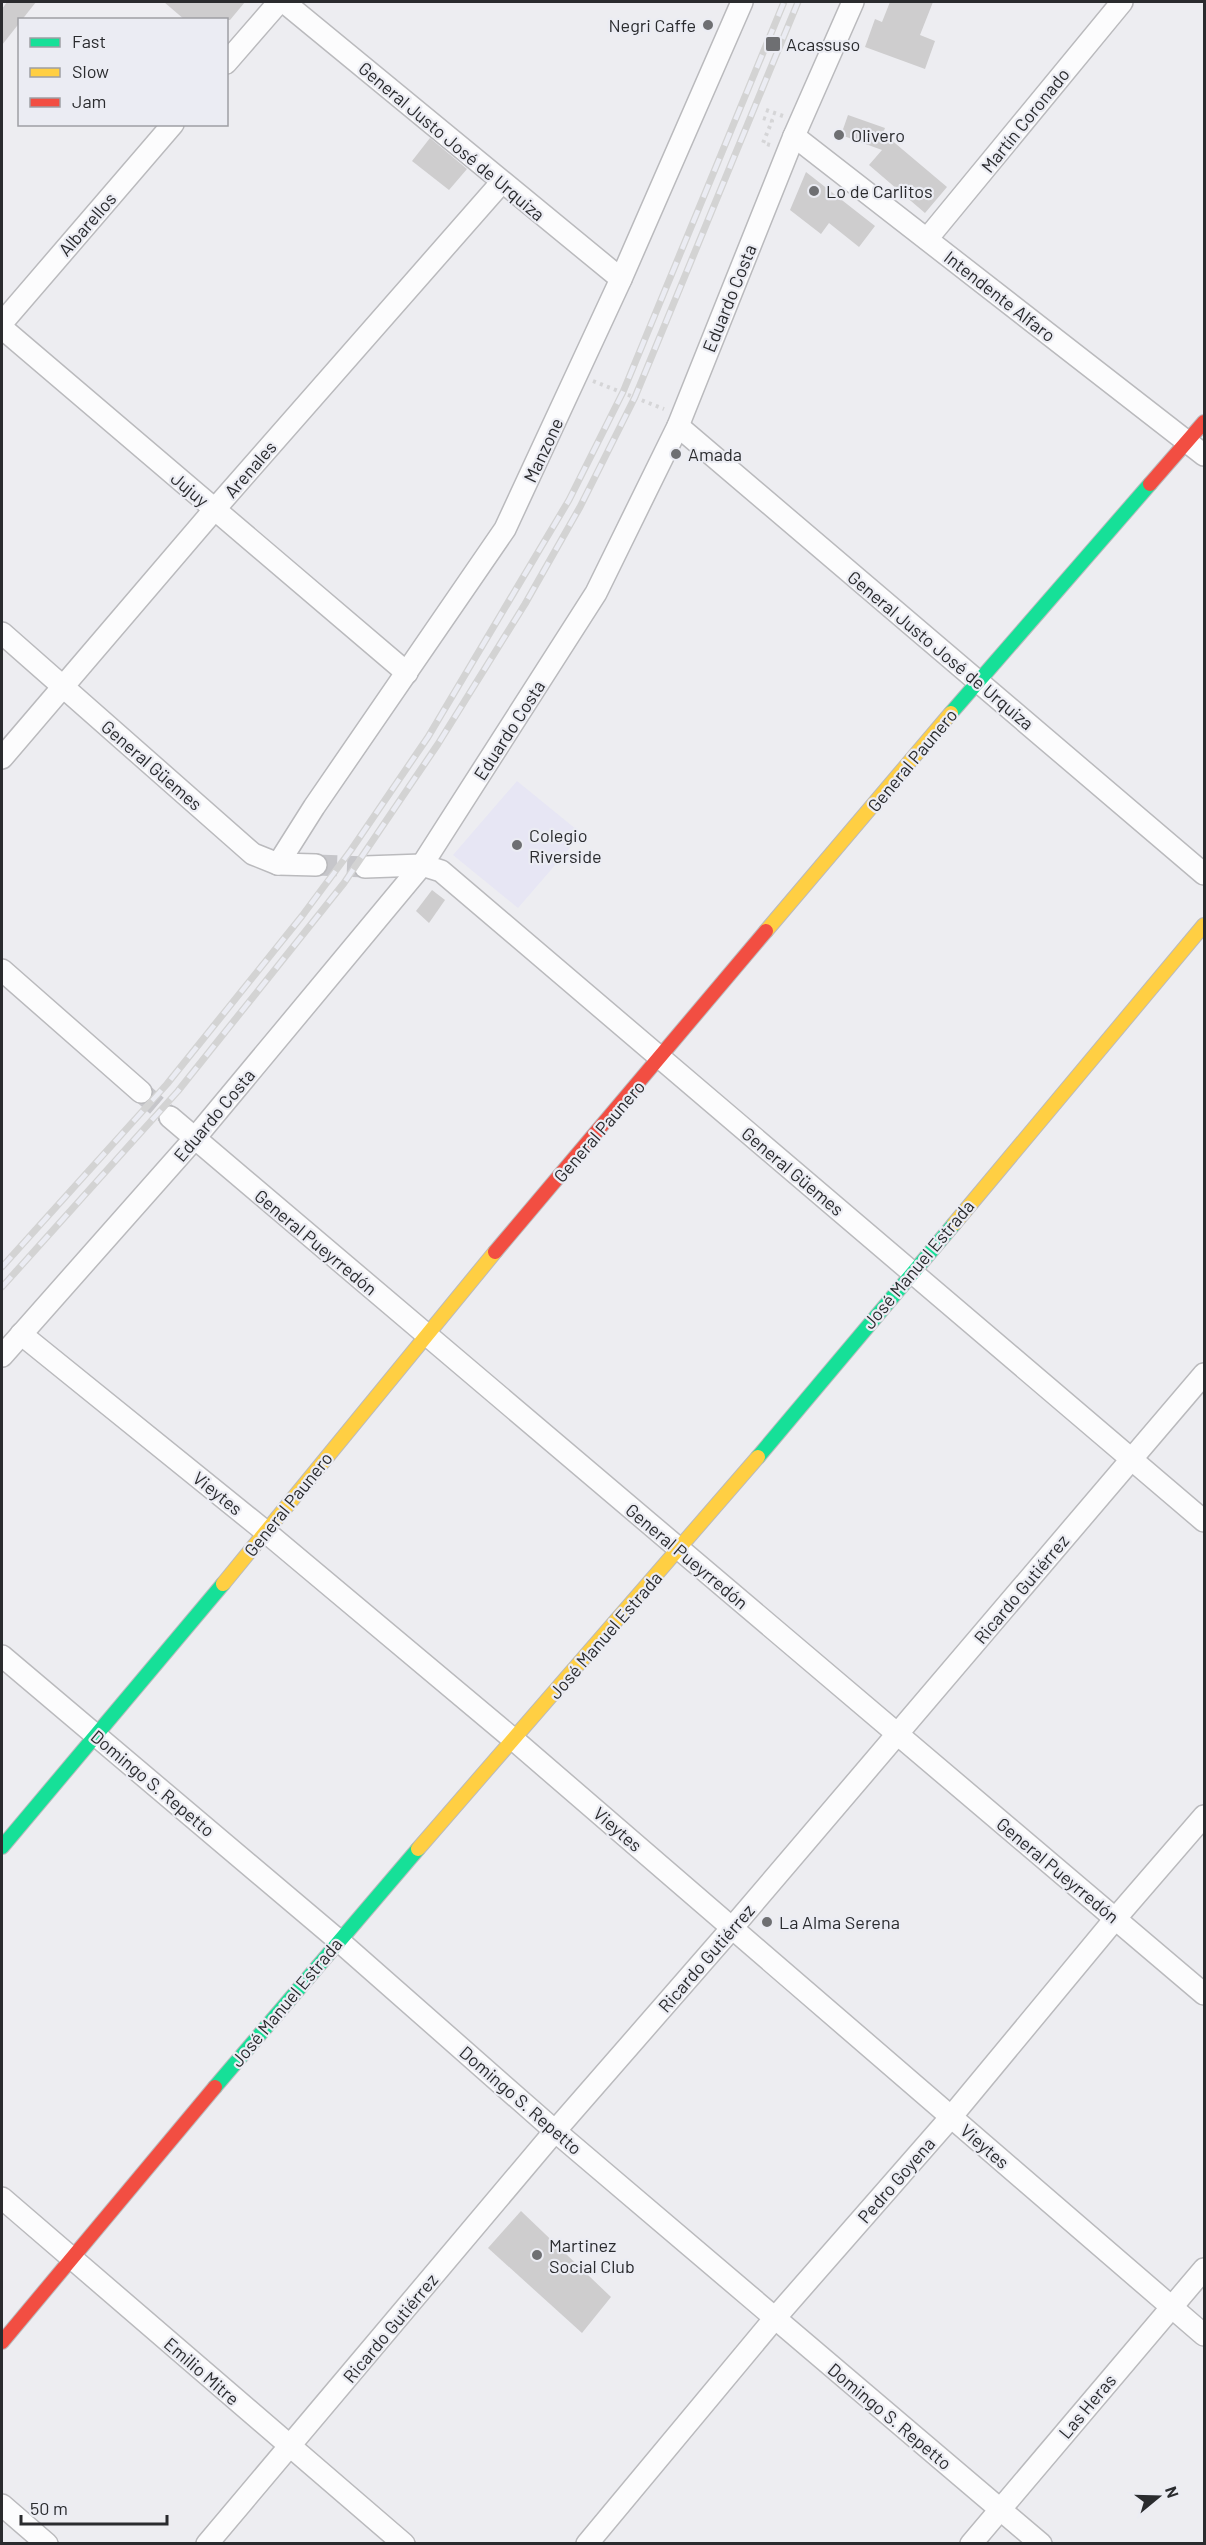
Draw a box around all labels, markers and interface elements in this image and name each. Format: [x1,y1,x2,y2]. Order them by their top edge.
place label: Negri Caffe [608,14,696,36]
legend [18,18,228,126]
marker: Negri Caffe [701,18,715,32]
text: Fast [72,30,106,52]
place label: Acassuso [786,33,860,55]
marker: Acassuso [764,35,782,53]
street label: General Justo José de Urquiza [355,57,549,225]
text: Slow [72,60,109,82]
street label: Martín Coronado [976,63,1074,177]
text: Jam [72,90,106,112]
place label: Olivero [851,124,905,146]
marker: Olivero [832,128,846,142]
place label: Lo de Carlitos [826,180,933,202]
marker: Lo de Carlitos [807,184,821,198]
street label: Albarellos [53,188,121,260]
street label: Eduardo Costa [697,241,761,355]
street label: Intendente Alfaro [940,246,1060,346]
street label: Manzone [518,414,568,486]
street label: Arenales [219,436,281,502]
place label: Amada [688,443,742,465]
marker: Amada [669,447,683,461]
street label: Jujuy [167,467,213,511]
street label: General Justo José de Urquiza [844,566,1038,734]
street label: Eduardo Costa [469,676,549,784]
street label: General Paunero [862,704,962,816]
street label: General Güemes [97,715,207,815]
place label: Colegio Riverside [529,824,602,867]
marker: Colegio Riverside [510,838,524,852]
street label: Eduardo Costa [169,1064,259,1166]
street label: General Paunero [549,1075,649,1187]
street label: General Güemes [738,1122,848,1220]
street label: General Pueyrredón [250,1184,382,1300]
street label: José Manuel Estrada [858,1195,978,1333]
street label: General Paunero [239,1447,337,1561]
street label: Vieytes [189,1466,247,1520]
street label: General Pueyrredón [621,1498,753,1614]
street label: Ricardo Gutiérrez [969,1530,1073,1648]
street label: José Manuel Estrada [544,1567,666,1703]
street label: Domingo S. Repetto [87,1725,219,1841]
street label: Vieytes [589,1802,647,1856]
street label: General Pueyrredón [992,1812,1124,1928]
street label: Ricardo Gutiérrez [653,1899,759,2017]
place label: La Alma Serena [779,1911,900,1933]
marker: La Alma Serena [760,1915,774,1929]
street label: José Manuel Estrada [226,1933,346,2071]
street label: Domingo S. Repetto [455,2041,587,2159]
street label: Vieytes [956,2119,1014,2173]
street label: Pedro Goyena [853,2133,939,2227]
place label: Martinez Social Club [549,2234,635,2277]
marker: Martinez Social Club [530,2248,544,2262]
street label: Ricardo Gutiérrez [338,2269,442,2387]
street label: Emilio Mitre [160,2332,244,2410]
street label: Domingo S. Repetto [824,2358,956,2474]
street label: Las Heras [1054,2369,1120,2443]
north arrow [1128,2467,1188,2527]
text: N [1162,2484,1183,2500]
scale bar [21,2488,166,2526]
text: 50 m [30,2497,68,2519]

